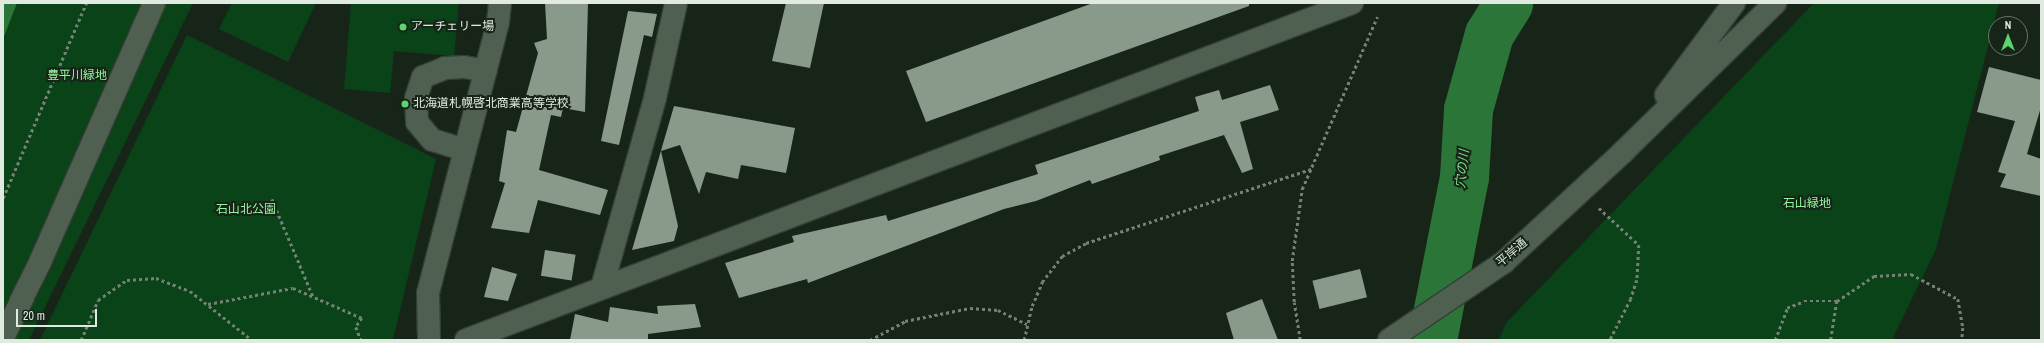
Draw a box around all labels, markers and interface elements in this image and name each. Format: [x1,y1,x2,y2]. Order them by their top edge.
north arrow [1988,16,2028,56]
text: N [2005,18,2011,32]
place label: アーチェリー場 [411,20,494,34]
marker: アーチェリー場 [398,22,408,32]
park label: 豊平川緑地 [47,69,107,83]
place label: 北海道札幌啓北商業高等学校 [413,97,569,111]
marker: 北海道札幌啓北商業高等学校 [400,99,410,109]
water label: 穴の川 [1453,149,1473,189]
park label: 石山緑地 [1783,197,1831,211]
park label: 石山北公園 [216,203,276,217]
street label: 平岸通 [1494,236,1530,270]
scale bar [18,301,99,327]
text: 20 m [23,308,45,324]

